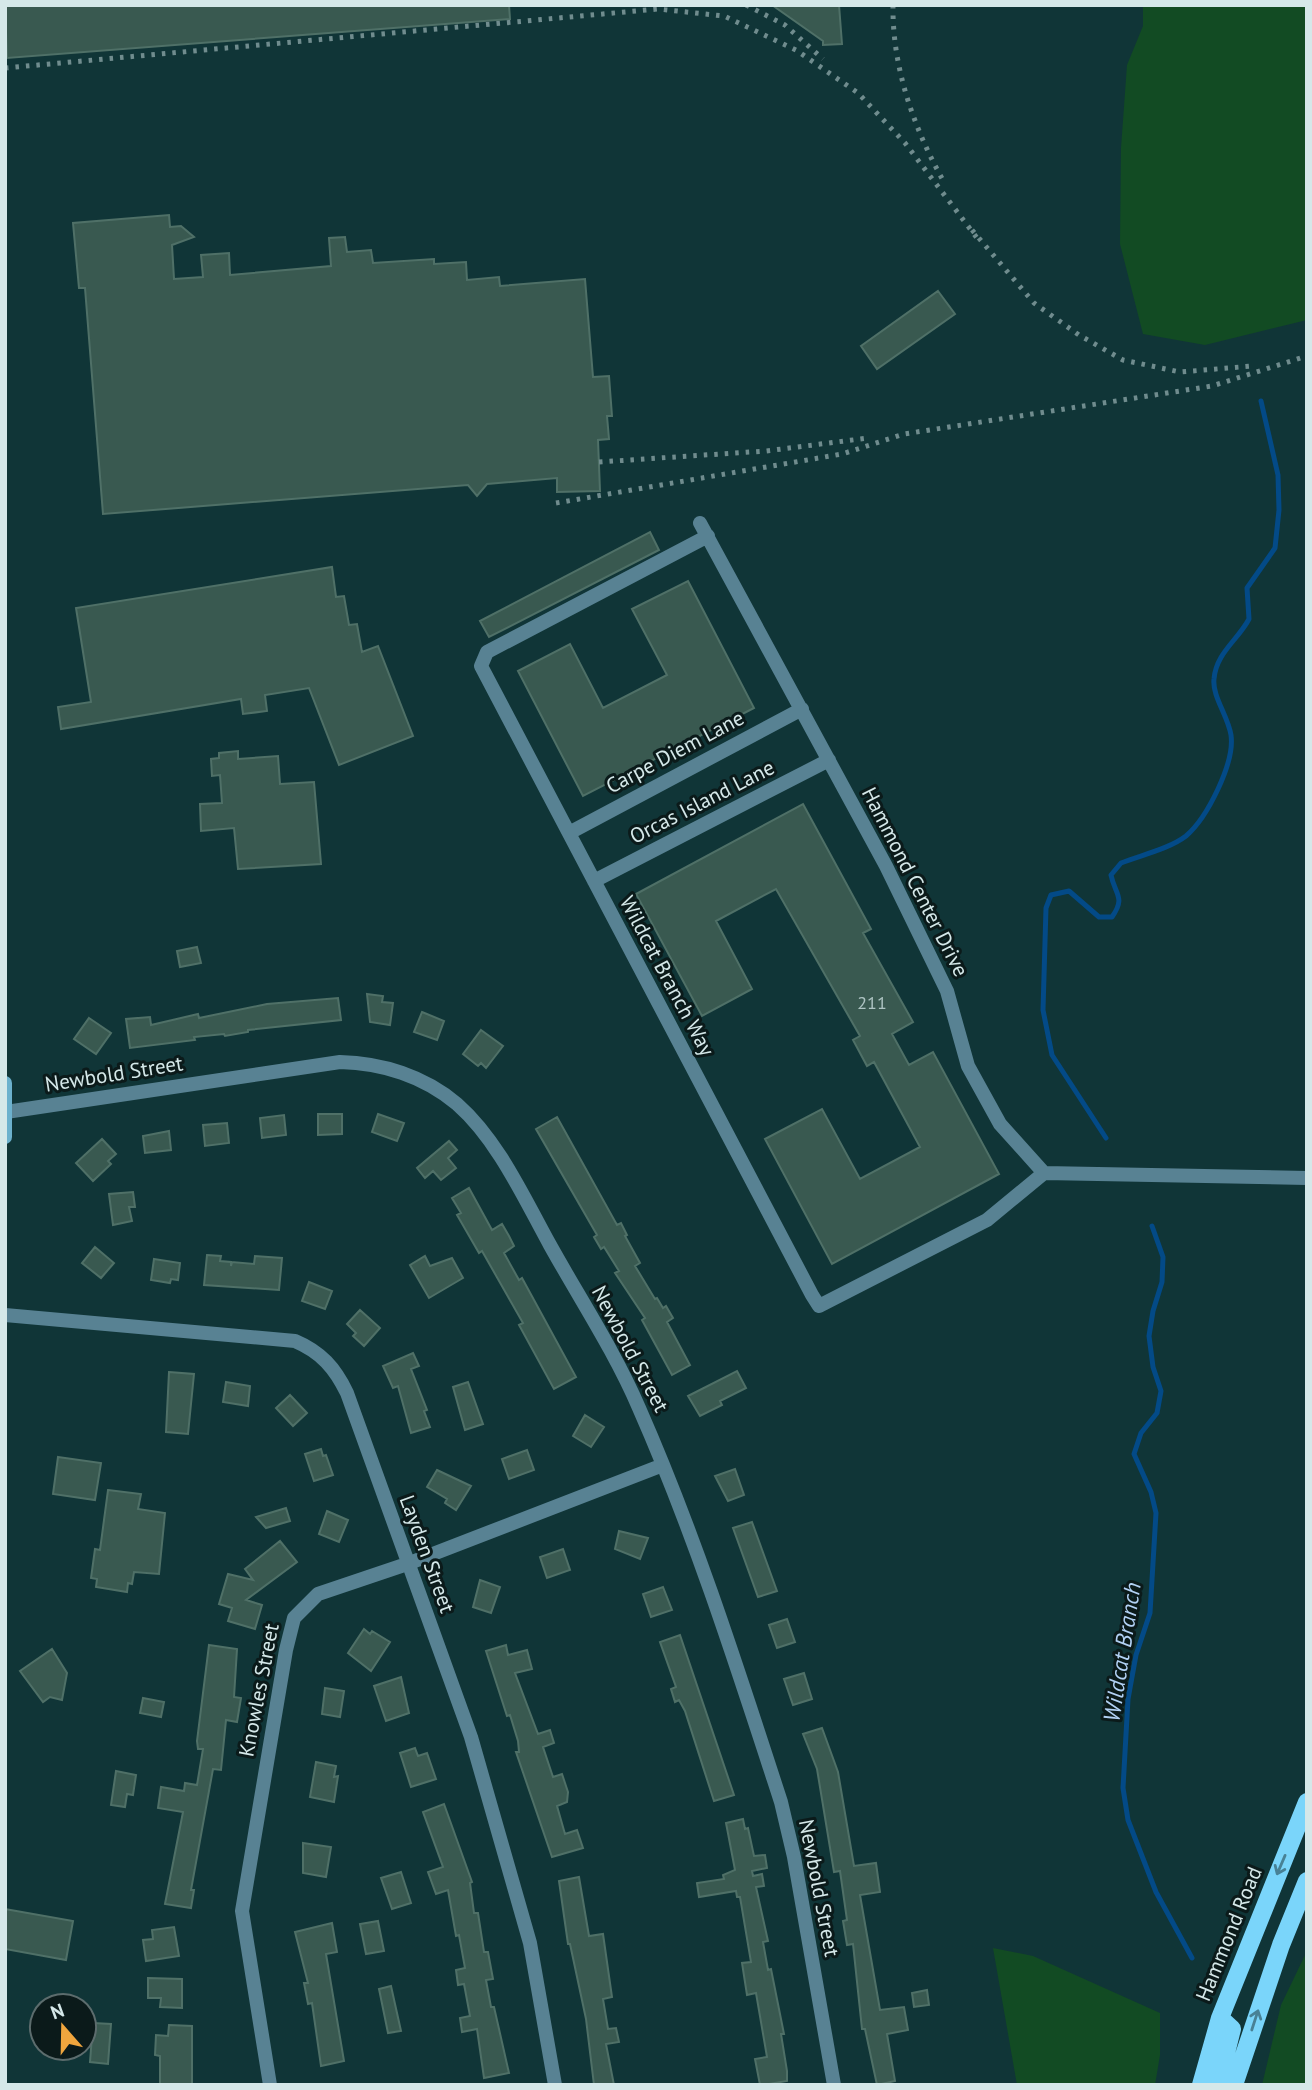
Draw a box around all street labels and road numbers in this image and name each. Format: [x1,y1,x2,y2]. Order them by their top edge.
street label: Carpe Diem Lane [601,704,748,799]
street label: Orcas Island Lane [625,753,779,850]
street label: Hammond Center Drive [856,783,975,981]
street label: Wildcat Branch Way [614,891,721,1061]
street label: Newbold Street [43,1049,185,1098]
street label: Newbold Street [586,1281,675,1417]
street label: Layden Street [394,1491,461,1616]
street label: Knowles Street [232,1621,285,1759]
street label: Newbold Street [793,1817,846,1959]
street label: Hammond Road [1189,1863,1268,2005]

